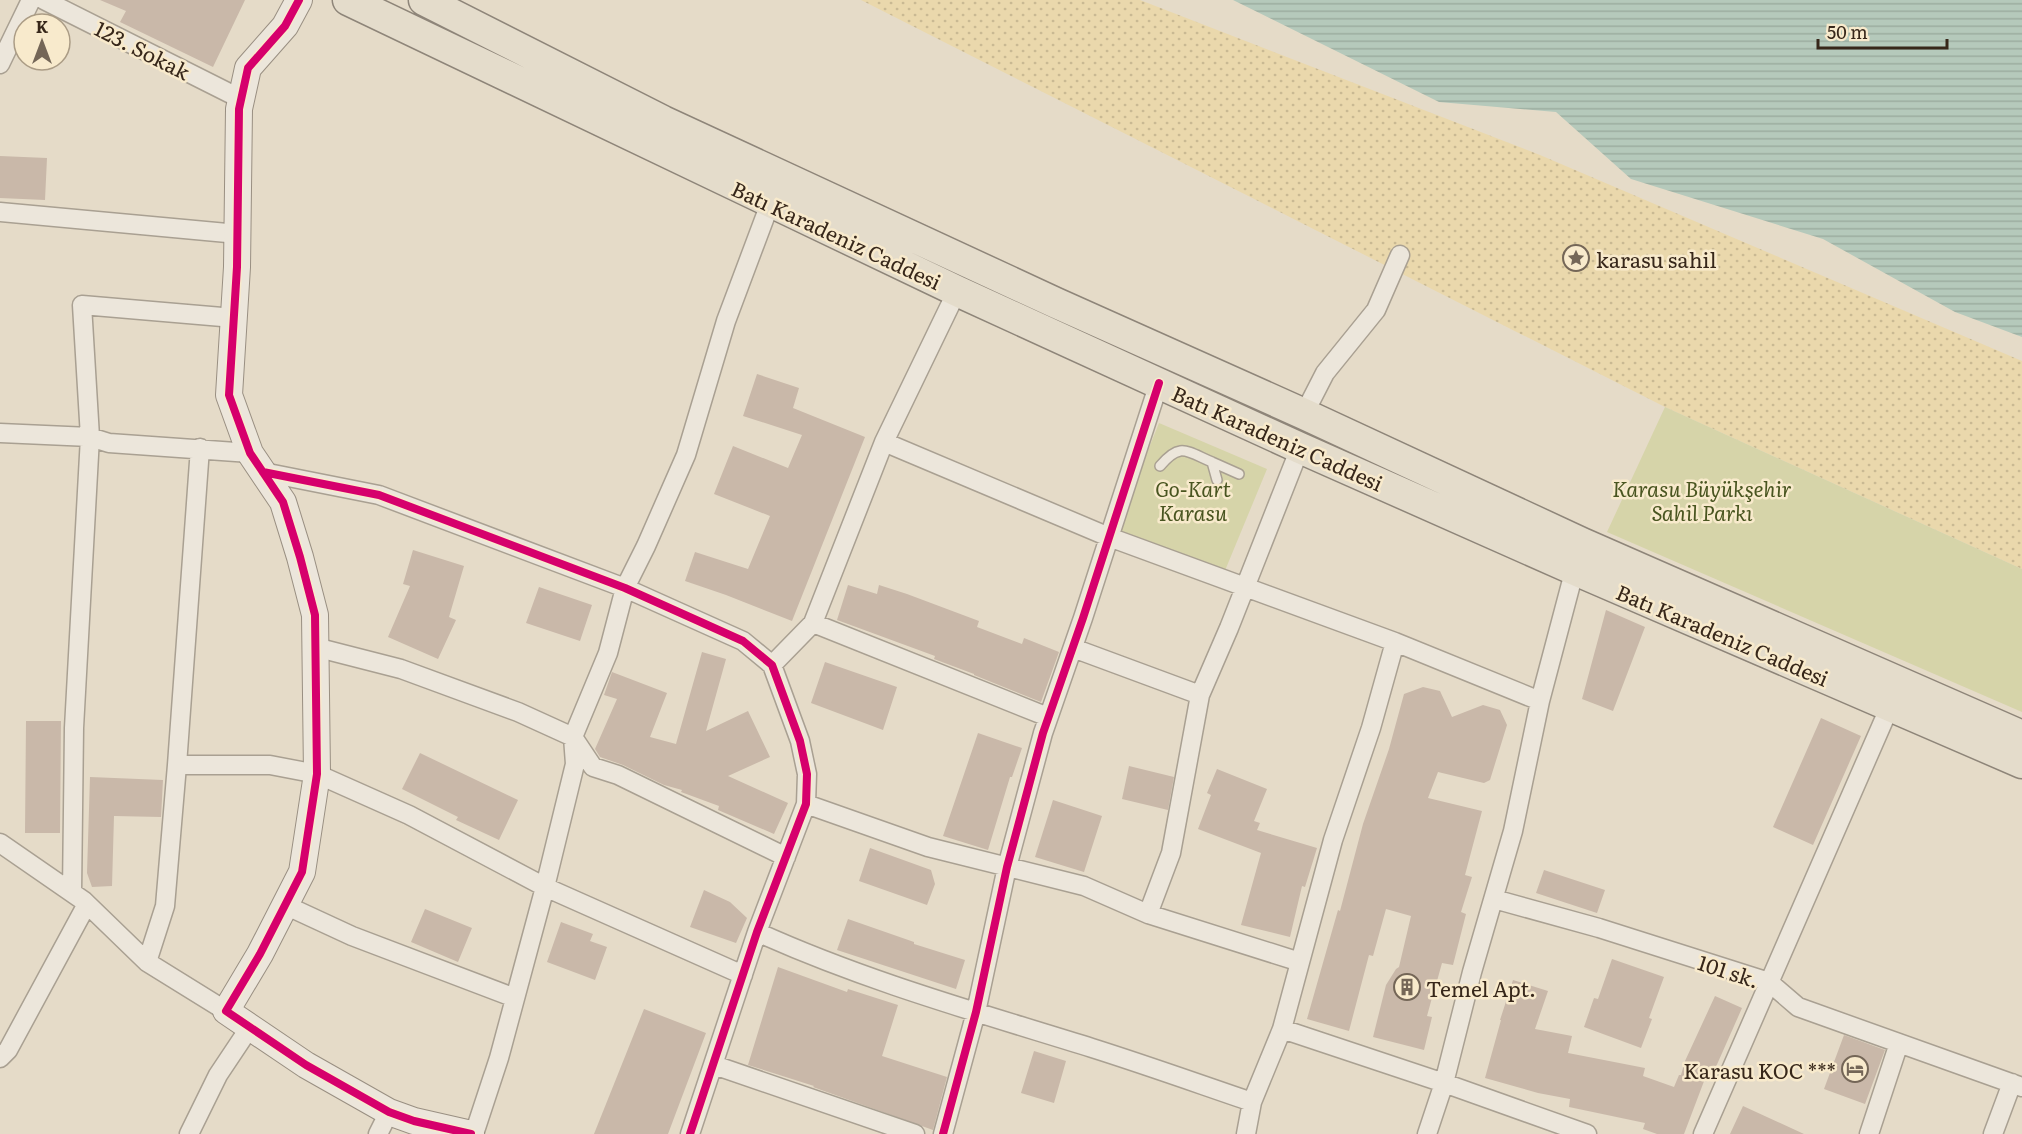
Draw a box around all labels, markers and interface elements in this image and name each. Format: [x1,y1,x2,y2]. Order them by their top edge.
north arrow [12,12,72,72]
street label: 123. Sokak [90,12,196,86]
scale bar [1818,12,1947,50]
text: K [36,14,49,38]
text: 50 m [1827,18,1868,45]
street label: Batı Karadeniz Caddesi [727,172,947,296]
place icon: karasu sahil [1561,243,1591,273]
place label: karasu sahil [1596,243,1717,274]
street label: Batı Karadeniz Caddesi [1167,376,1389,498]
park label: Go-Kart Karasu [1155,472,1232,527]
park label: Karasu Büyükşehir Sahil Parkı [1612,472,1792,527]
street label: Batı Karadeniz Caddesi [1612,575,1834,693]
street label: 101 sk. [1694,946,1764,994]
building icon: Temel Apt. [1392,972,1422,1002]
place label: Temel Apt. [1426,972,1536,1003]
place label: Karasu KOC *** [1683,1054,1836,1085]
hotel icon: Karasu KOC *** [1840,1054,1870,1084]

